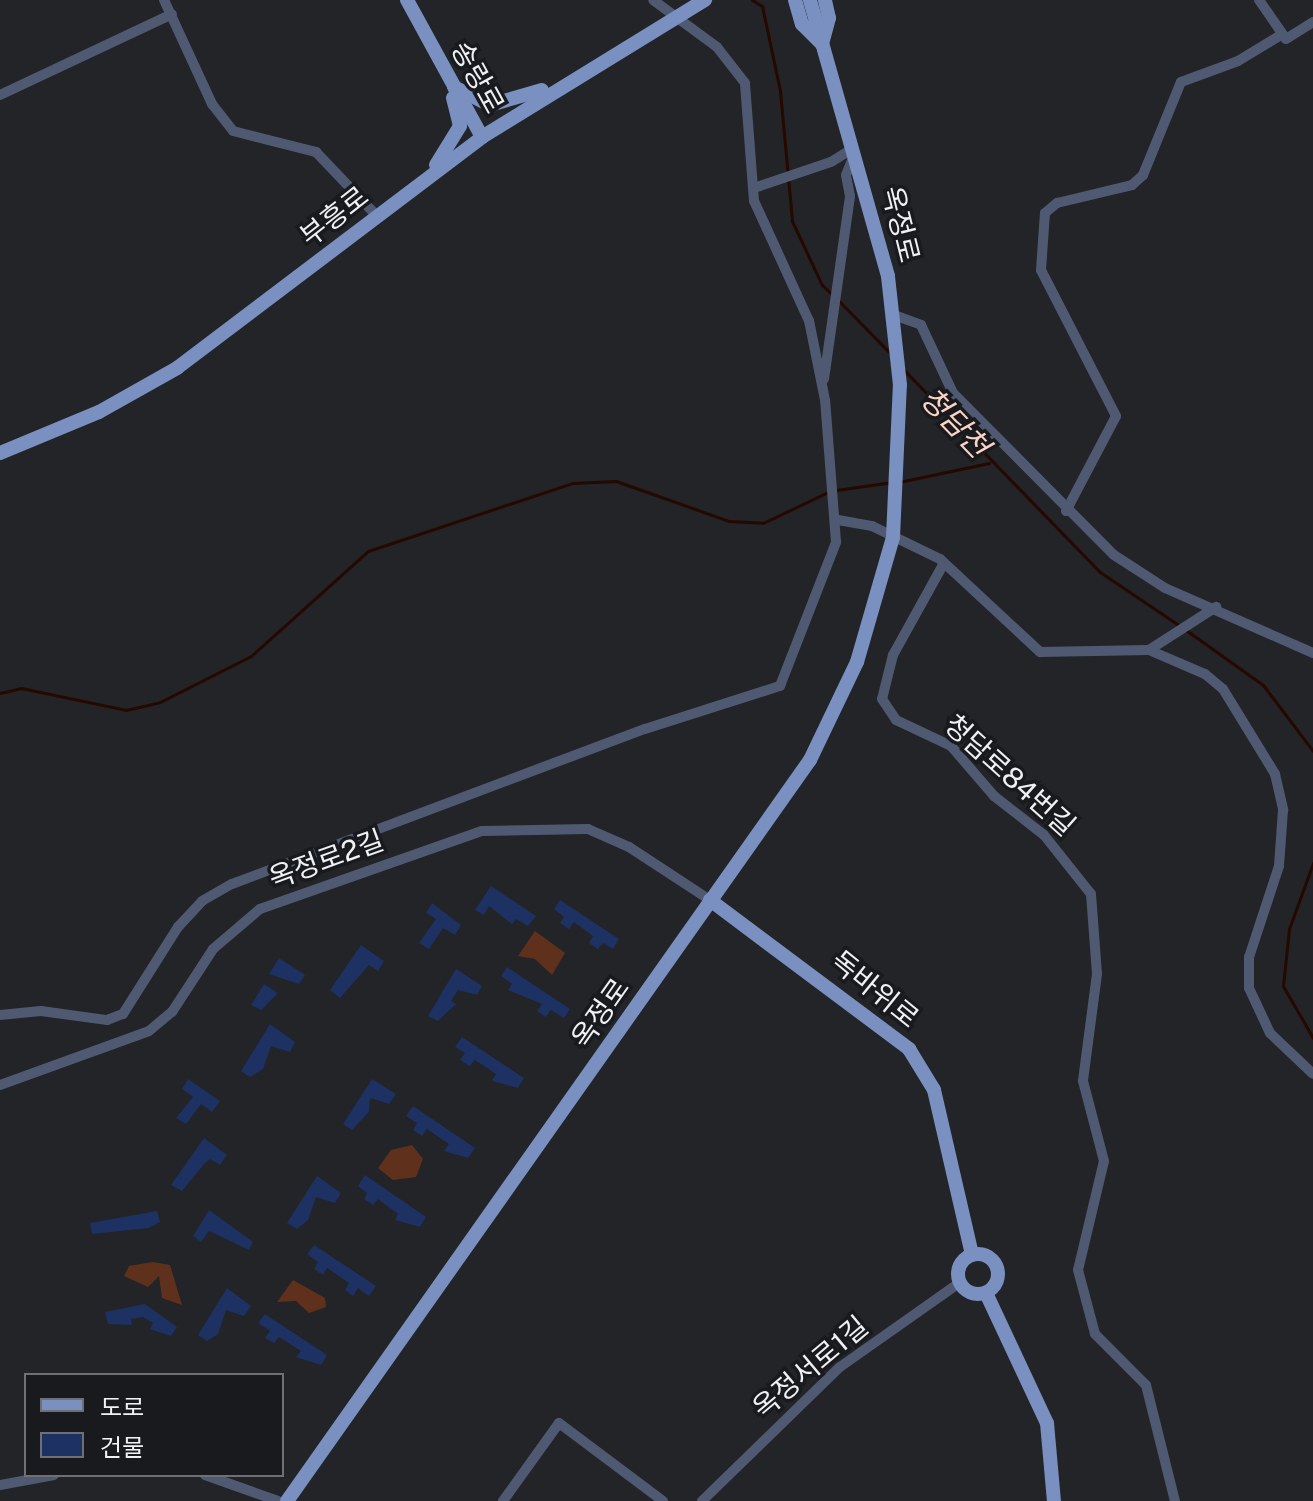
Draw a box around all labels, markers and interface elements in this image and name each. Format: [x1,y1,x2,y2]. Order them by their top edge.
street label: 송랑로 [445,35,511,119]
street label: 부흥로 [293,179,375,253]
street label: 옥정로 [875,182,927,266]
water label: 청담천 [913,380,997,464]
street label: 청담로84번길 [938,707,1082,843]
street label: 옥정로2길 [264,823,388,895]
street label: 독바위로 [824,944,926,1034]
street label: 옥정로 [564,972,636,1054]
street label: 옥정서로1길 [746,1309,874,1425]
legend [24,1373,284,1477]
text: 도로 [100,1393,144,1421]
text: 건물 [100,1433,144,1461]

